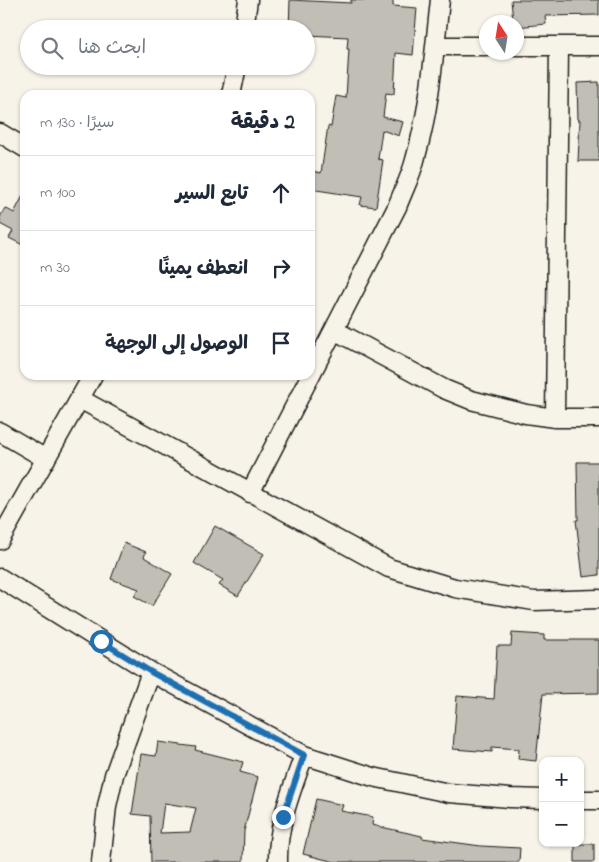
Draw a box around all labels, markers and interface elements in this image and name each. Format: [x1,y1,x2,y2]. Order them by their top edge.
north arrow [479,15,524,60]
search box [20,20,315,75]
icon: search [38,34,66,62]
text: ابحث هنا [78,35,146,62]
text: 2 دقيقة [231,108,295,138]
text: سيرًا · 130 m [40,111,114,135]
icon: ahead [267,179,295,207]
text: 100 m [40,181,75,205]
text: تابع السير [176,181,248,208]
icon: right [267,254,295,282]
text: 30 m [40,256,70,280]
text: انعطف يمينًا [158,256,248,283]
icon: arrive [267,329,295,357]
text: الوصول إلى الوجهة [105,331,248,358]
route start [90,630,113,653]
map controls [539,757,584,847]
button: + [539,757,584,802]
button: − [539,802,584,847]
route end [272,806,295,829]

